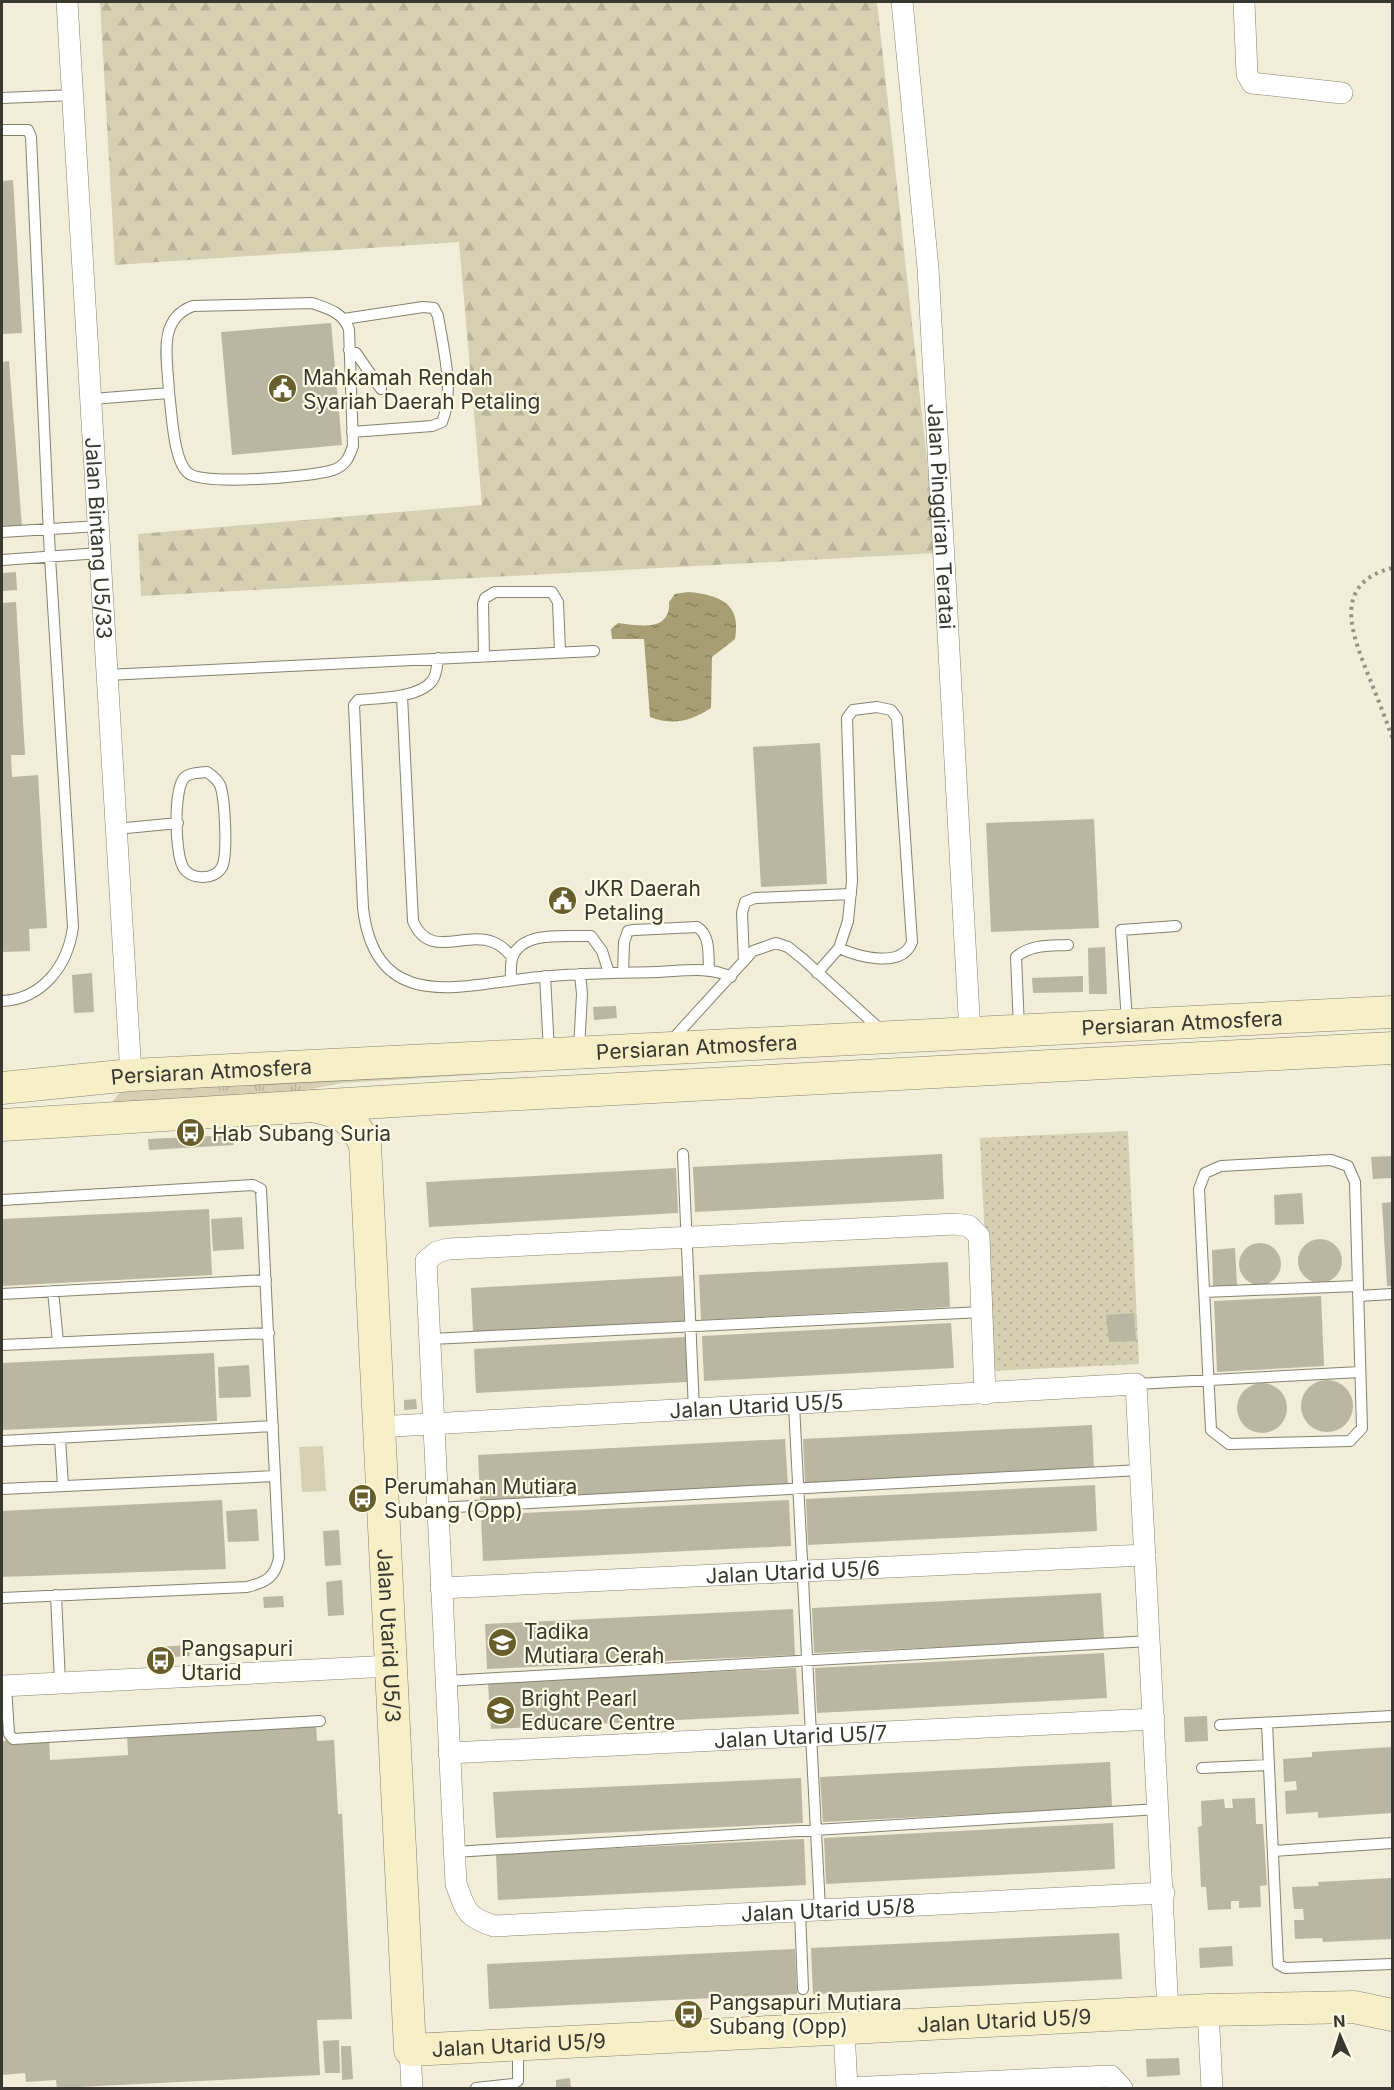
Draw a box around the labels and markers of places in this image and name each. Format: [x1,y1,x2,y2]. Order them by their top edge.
place label: Mahkamah Rendah Syariah Daerah Petaling [303,365,540,414]
public building icon: Mahkamah Rendah Syariah Daerah Petaling [266,373,298,405]
place label: JKR Daerah Petaling [584,876,701,925]
public building icon: JKR Daerah Petaling [547,884,579,916]
bus stop icon: Hab Subang Suria [175,1117,207,1149]
place label: Hab Subang Suria [212,1121,391,1146]
place label: Perumahan Mutiara Subang (Opp) [384,1474,577,1523]
bus stop icon: Perumahan Mutiara Subang (Opp) [347,1482,379,1514]
place label: Tadika Mutiara Cerah [524,1619,664,1668]
school or university icon: Tadika Mutiara Cerah [487,1627,519,1659]
place label: Pangsapuri Utarid [181,1636,293,1685]
bus stop icon: Pangsapuri Utarid [144,1644,176,1676]
place label: Bright Pearl Educare Centre [521,1686,675,1735]
school or university icon: Bright Pearl Educare Centre [484,1694,516,1726]
place label: Pangsapuri Mutiara Subang (Opp) [709,1990,902,2039]
bus stop icon: Pangsapuri Mutiara Subang (Opp) [672,1998,704,2030]

